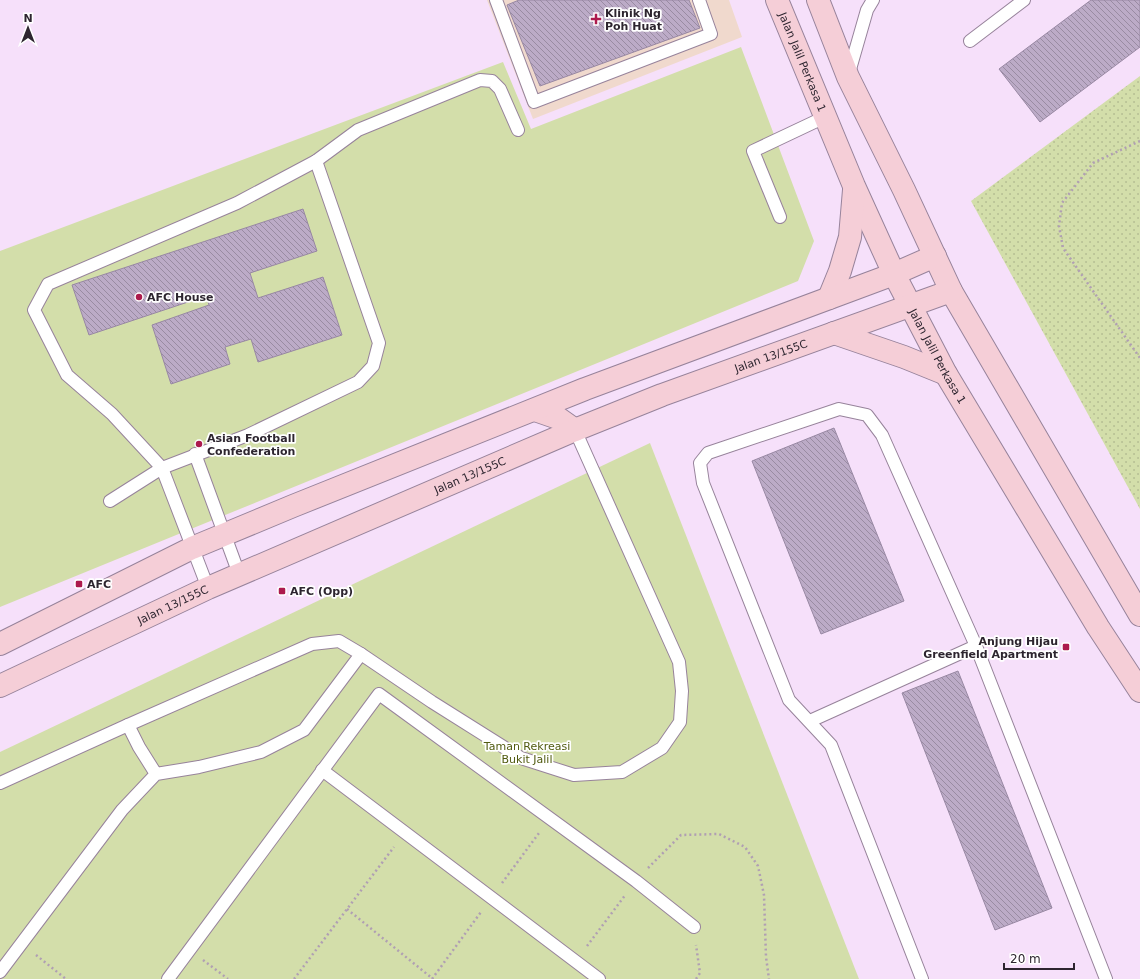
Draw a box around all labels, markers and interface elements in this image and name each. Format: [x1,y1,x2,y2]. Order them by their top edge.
place label: Klinik Ng Poh Huat [605,7,662,33]
north arrow [8,8,48,48]
street label: Jalan Jalil Perkasa 1 [775,9,829,114]
text: N [23,12,33,25]
marker: Klinik Ng Poh Huat [590,13,602,25]
place label: AFC House [147,291,214,304]
marker: AFC House [134,292,144,302]
street label: Jalan Jalil Perkasa 1 [906,306,968,406]
street label: Jalan 13/155C [732,337,810,376]
place label: Asian Football Confederation [207,432,295,458]
marker: Asian Football Confederation [194,439,204,449]
street label: Jalan 13/155C [431,454,508,497]
place label: AFC [87,578,111,591]
marker: AFC [74,579,84,589]
street label: Jalan 13/155C [135,583,211,628]
place label: AFC (Opp) [290,585,353,598]
marker: AFC (Opp) [277,586,287,596]
place label: Anjung Hijau Greenfield Apartment [923,635,1058,661]
marker: Anjung Hijau Greenfield Apartment [1061,642,1071,652]
park label: Taman Rekreasi Bukit Jalil [483,740,570,766]
scale bar [1004,945,1074,971]
text: 20 m [1010,952,1041,966]

